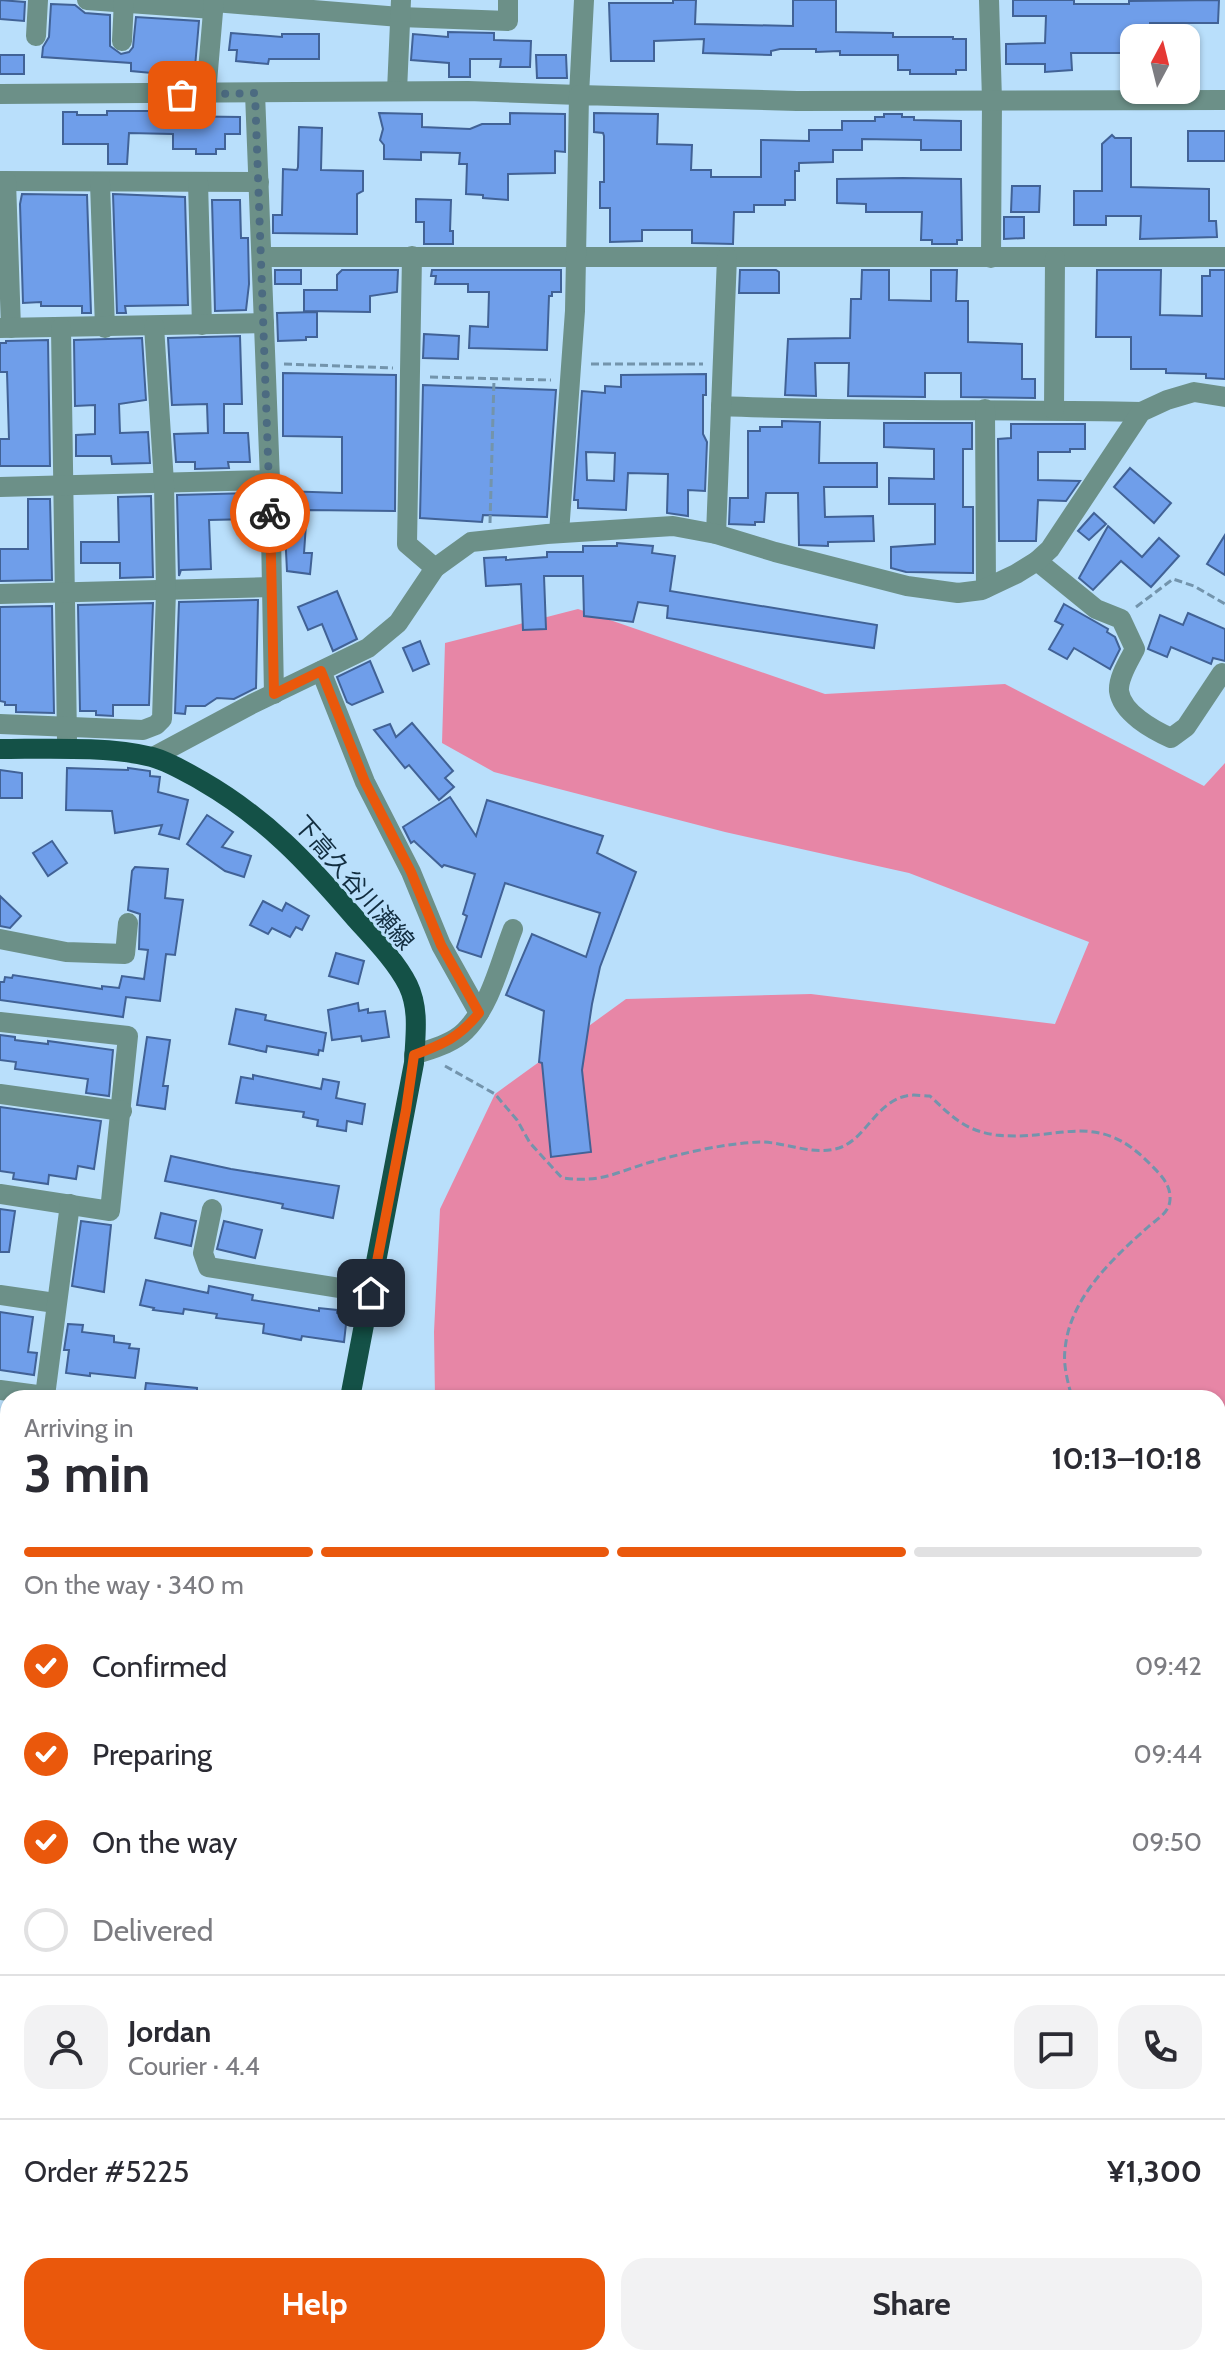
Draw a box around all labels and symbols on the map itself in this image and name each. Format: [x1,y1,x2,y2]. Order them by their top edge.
north arrow [1120,24,1200,104]
pin [148,61,216,129]
courier [230,473,310,553]
street label: 下高久谷川瀬線 [288,810,420,956]
pin [337,1259,405,1327]

